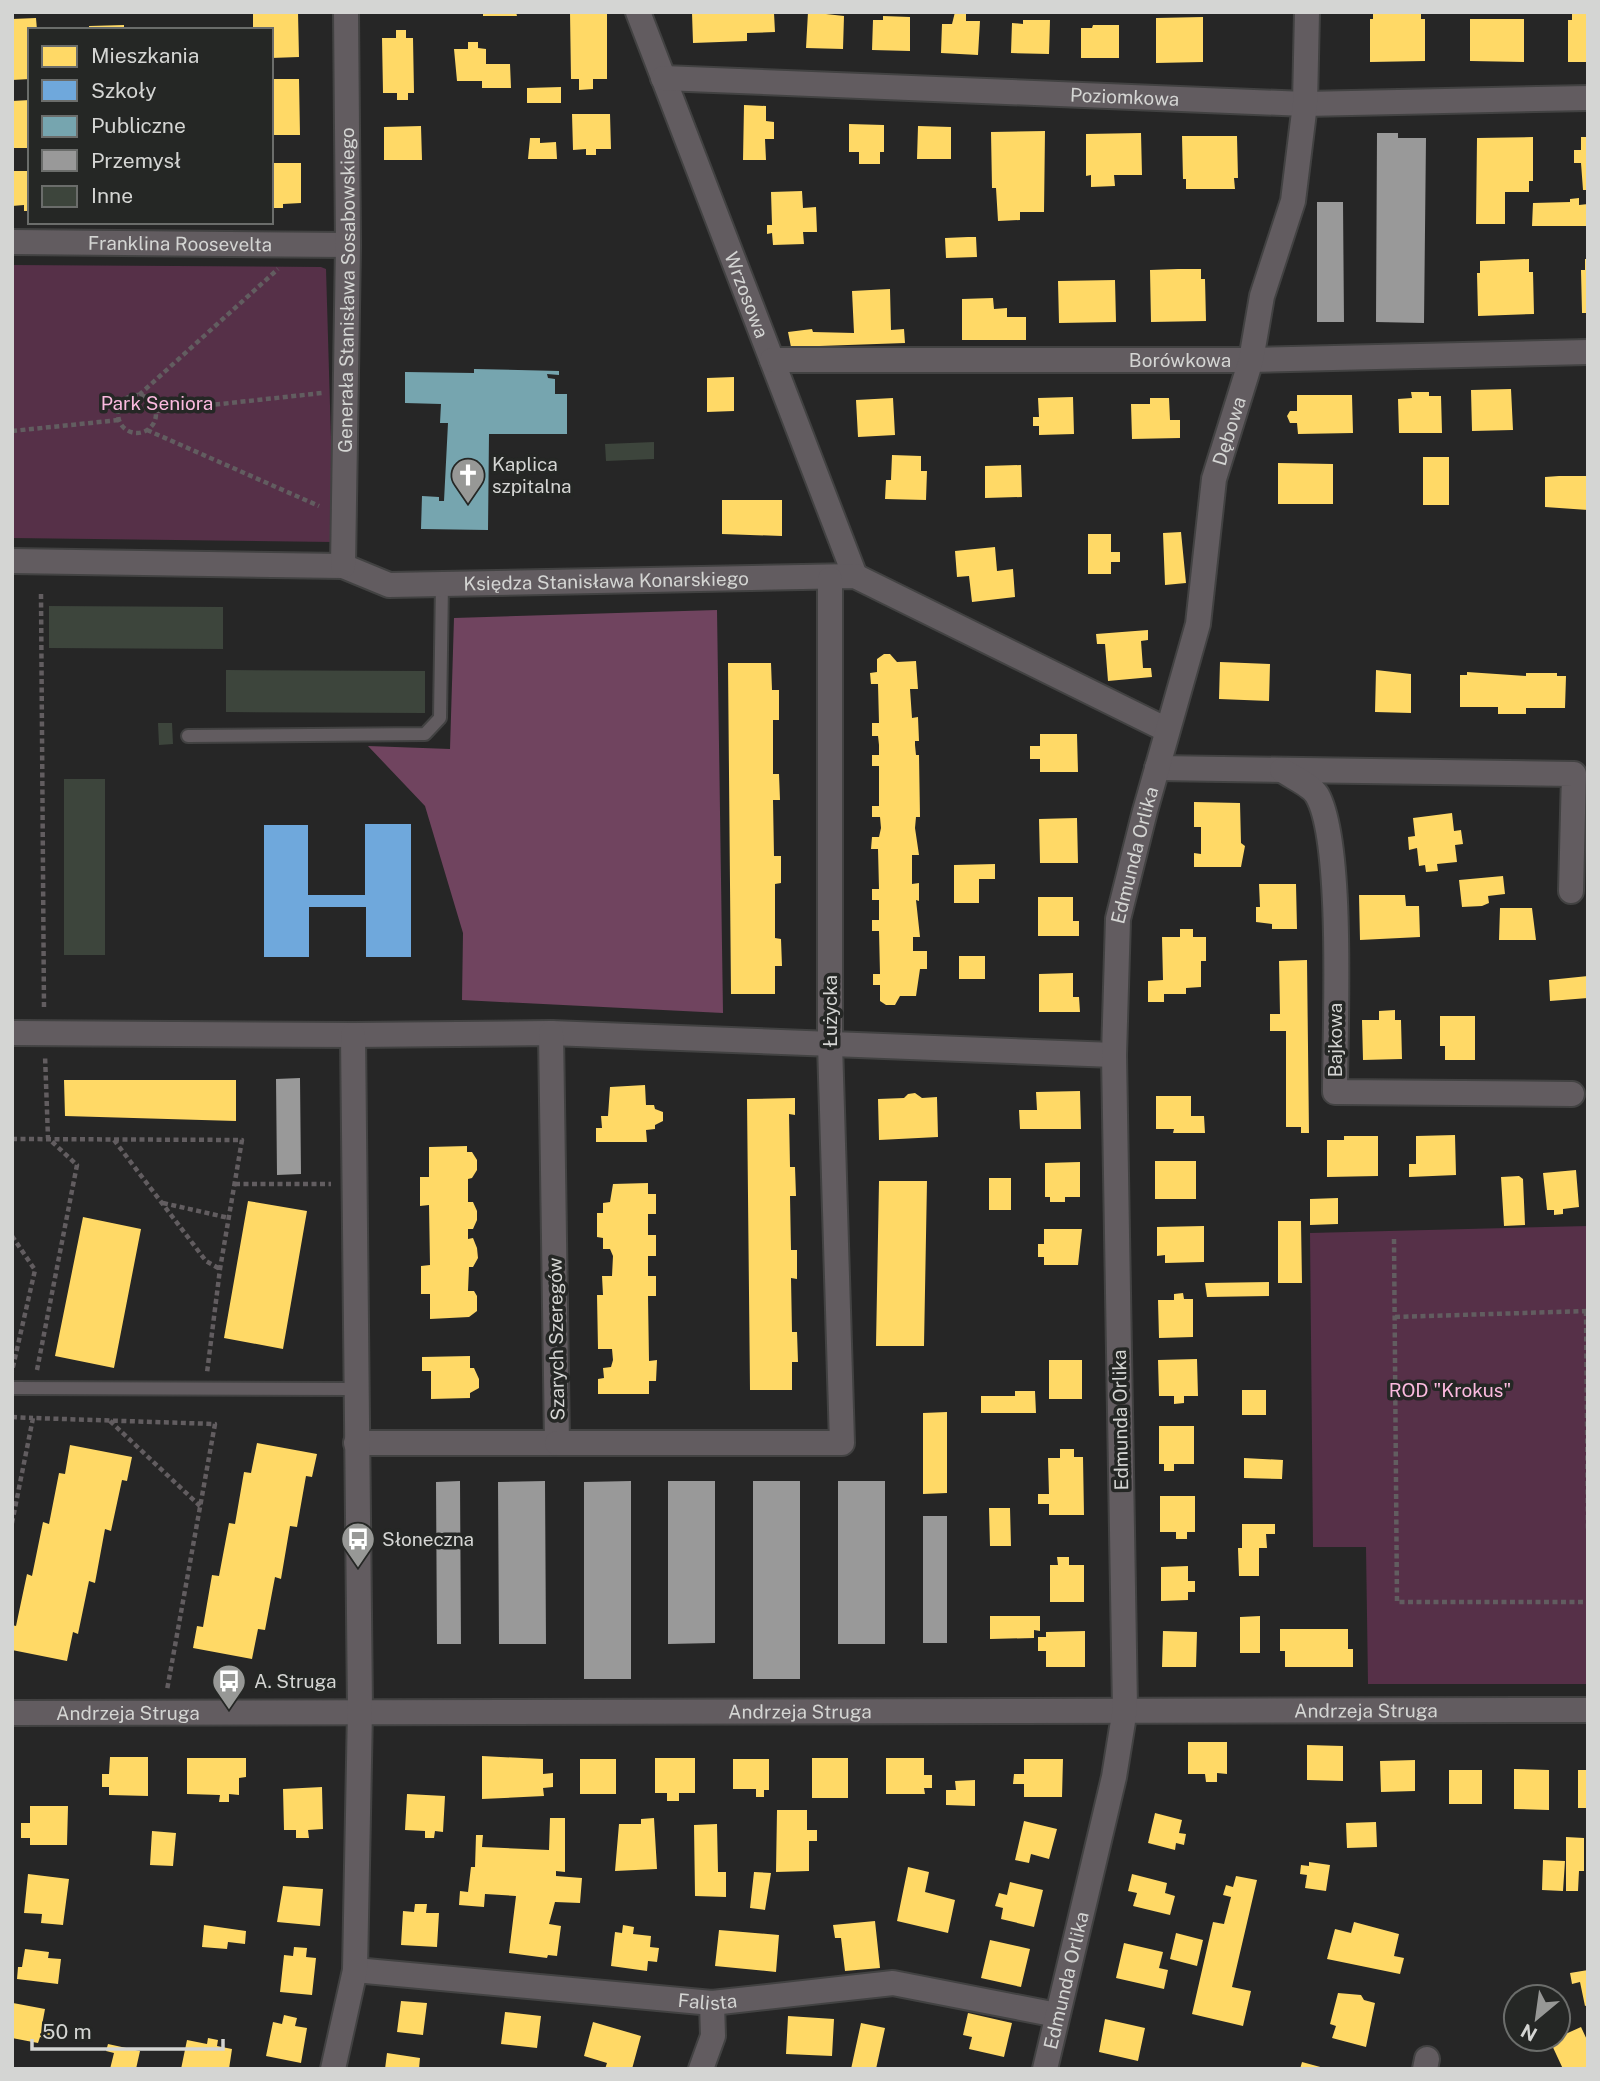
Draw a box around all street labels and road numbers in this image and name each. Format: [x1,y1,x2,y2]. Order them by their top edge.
street label: Poziomkowa [1069,83,1180,110]
street label: Generała Stanisława Sosabowskiego [334,127,359,453]
street label: Franklina Roosevelta [88,232,272,255]
street label: Wrzosowa [720,249,773,341]
street label: Borówkowa [1129,349,1231,371]
street label: Dębowa [1208,394,1250,468]
street label: Księdza Stanisława Konarskiego [463,567,749,595]
street label: Edmunda Orlika [1106,784,1162,926]
street label: Łużycka [819,975,841,1047]
street label: Bajkowa [1324,1003,1346,1077]
street label: Szarych Szeregów [544,1257,568,1421]
street label: Edmunda Orlika [1108,1349,1132,1491]
street label: Andrzeja Struga [1294,1699,1438,1722]
street label: Andrzeja Struga [728,1700,872,1723]
street label: Andrzeja Struga [56,1702,200,1724]
street label: Edmunda Orlika [1039,1909,1093,2052]
street label: Falista [677,1989,738,2014]

